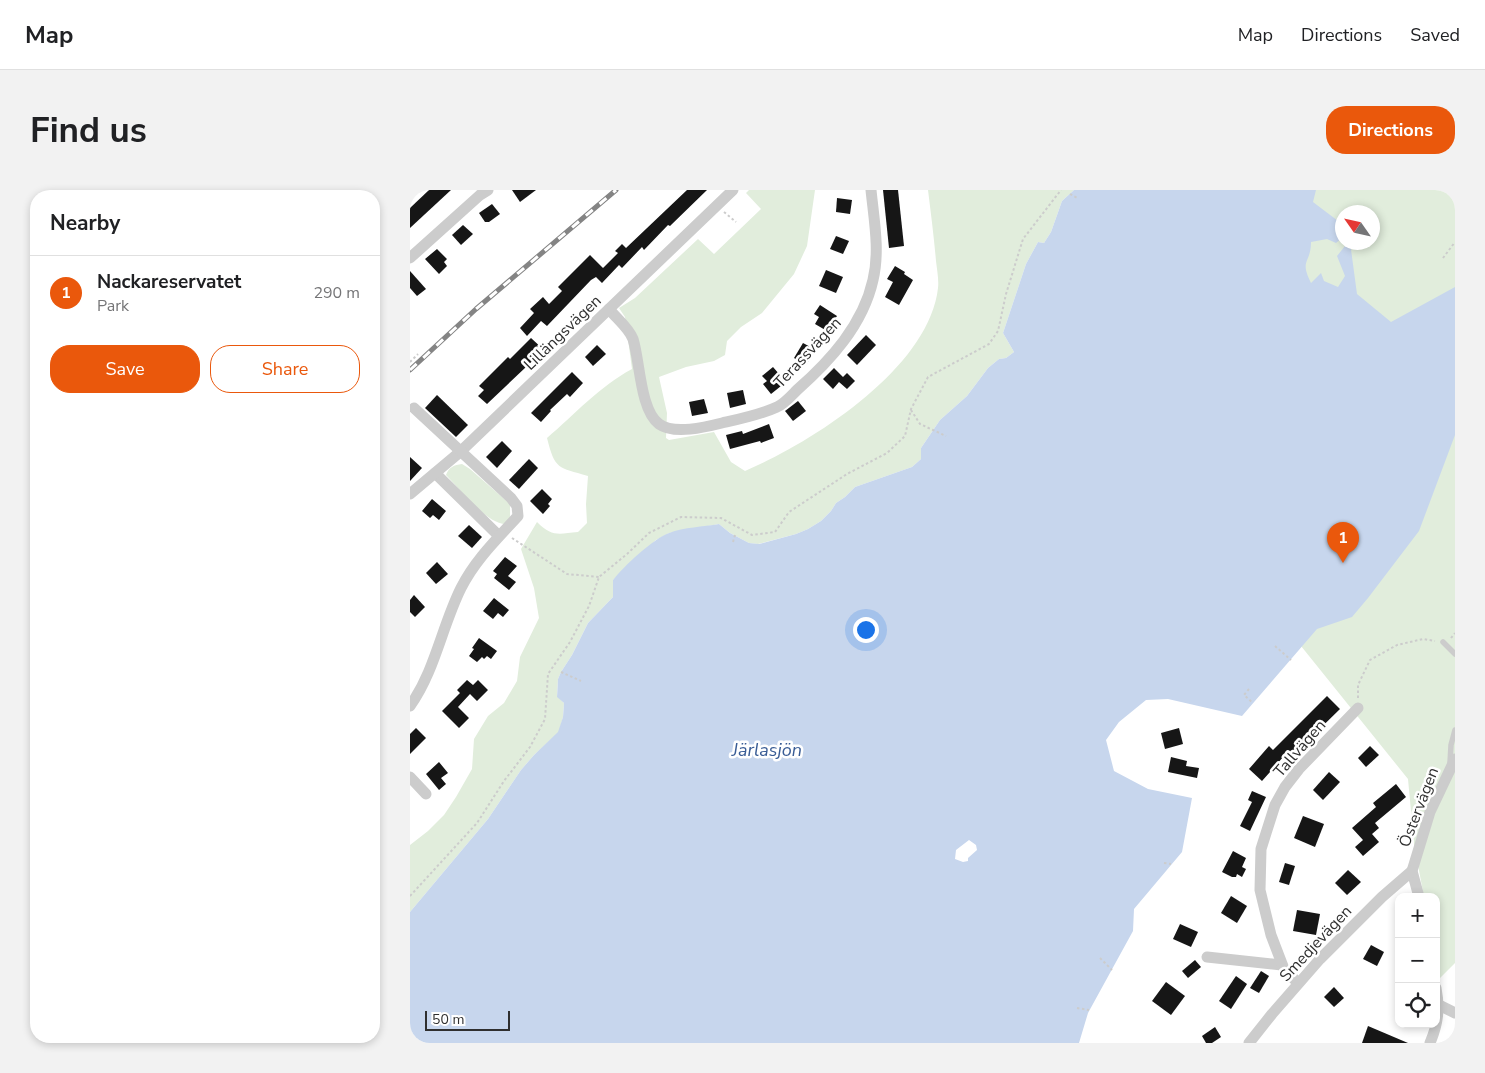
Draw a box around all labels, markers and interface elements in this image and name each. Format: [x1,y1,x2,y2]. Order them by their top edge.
text: Map [25,19,73,51]
text: Map [1238,23,1273,47]
text: Directions [1301,23,1382,47]
text: Saved [1410,23,1460,47]
button: Directions [1326,106,1455,154]
text: Find us [30,107,147,154]
north arrow [1335,205,1380,250]
text: Nearby [50,209,120,237]
text: Nackareservatet [97,269,241,295]
text: 1 [61,282,71,304]
text: 290 m [313,282,360,304]
street label: Lillängsvägen [519,290,606,375]
text: Park [97,295,129,317]
street label: Terassvägen [769,312,846,393]
button: Save [50,345,200,393]
button: Share [210,345,360,393]
pin: 1 [1327,522,1359,563]
your location [853,617,879,643]
street label: Tallvägen [1269,715,1331,782]
water label: Järlasjön [731,738,802,762]
street label: Östervägen [1394,764,1444,850]
map controls [1395,893,1440,1028]
button: + [1395,893,1440,938]
street label: Smedjevägen [1275,901,1357,987]
button: − [1395,938,1440,983]
button: locate [1395,983,1440,1028]
scale bar [425,1008,510,1031]
text: 50 m [432,1010,464,1029]

